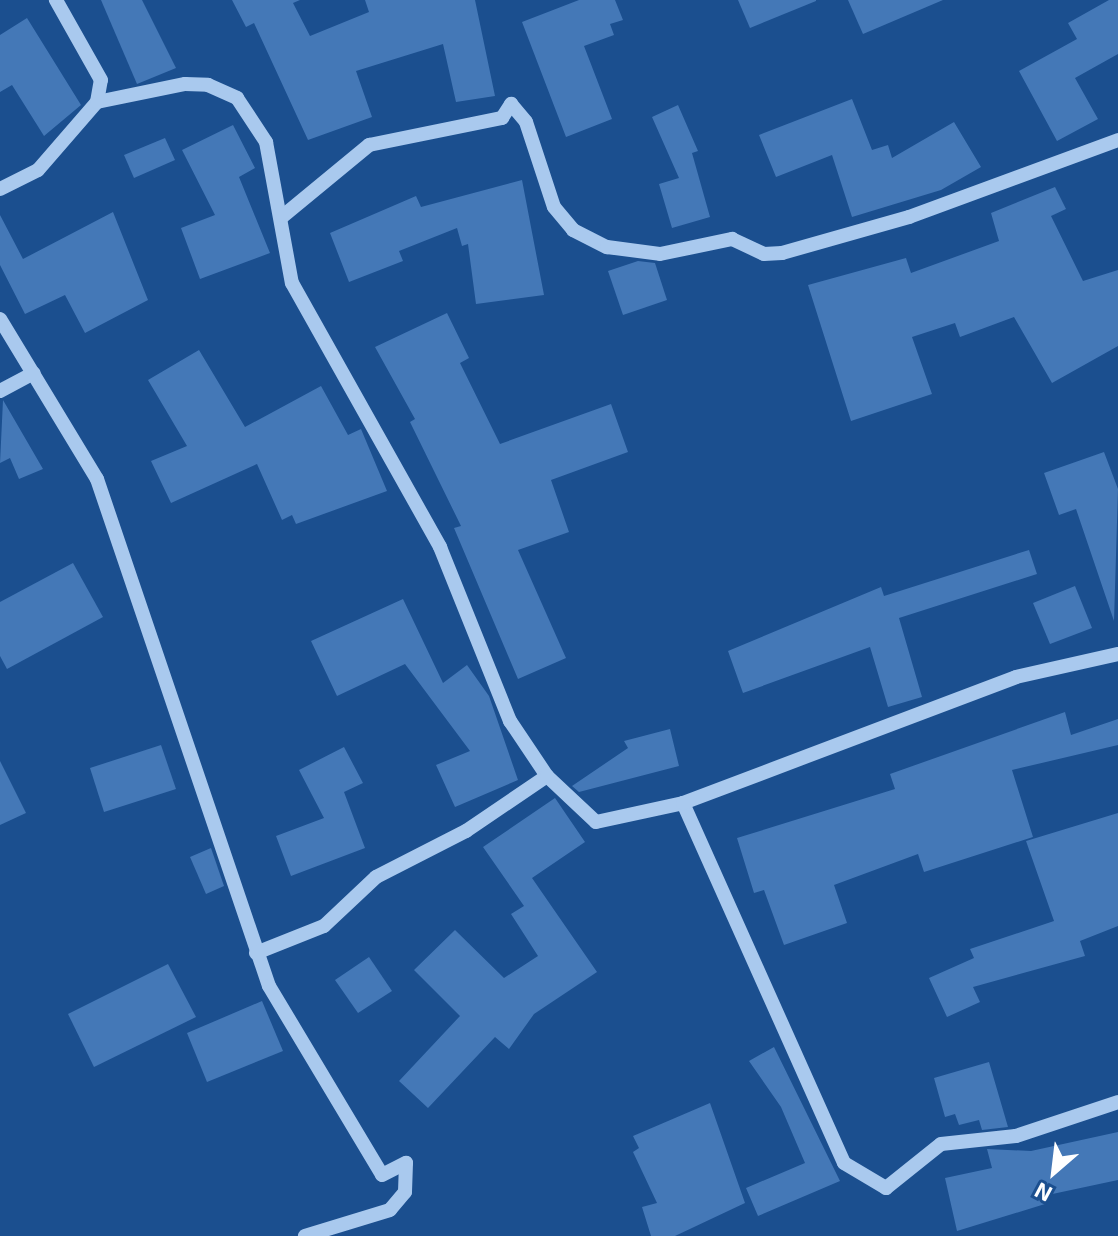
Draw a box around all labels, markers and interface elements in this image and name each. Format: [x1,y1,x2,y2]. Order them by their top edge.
north arrow [1014,1132,1094,1212]
text: N [1030,1178,1056,1208]

